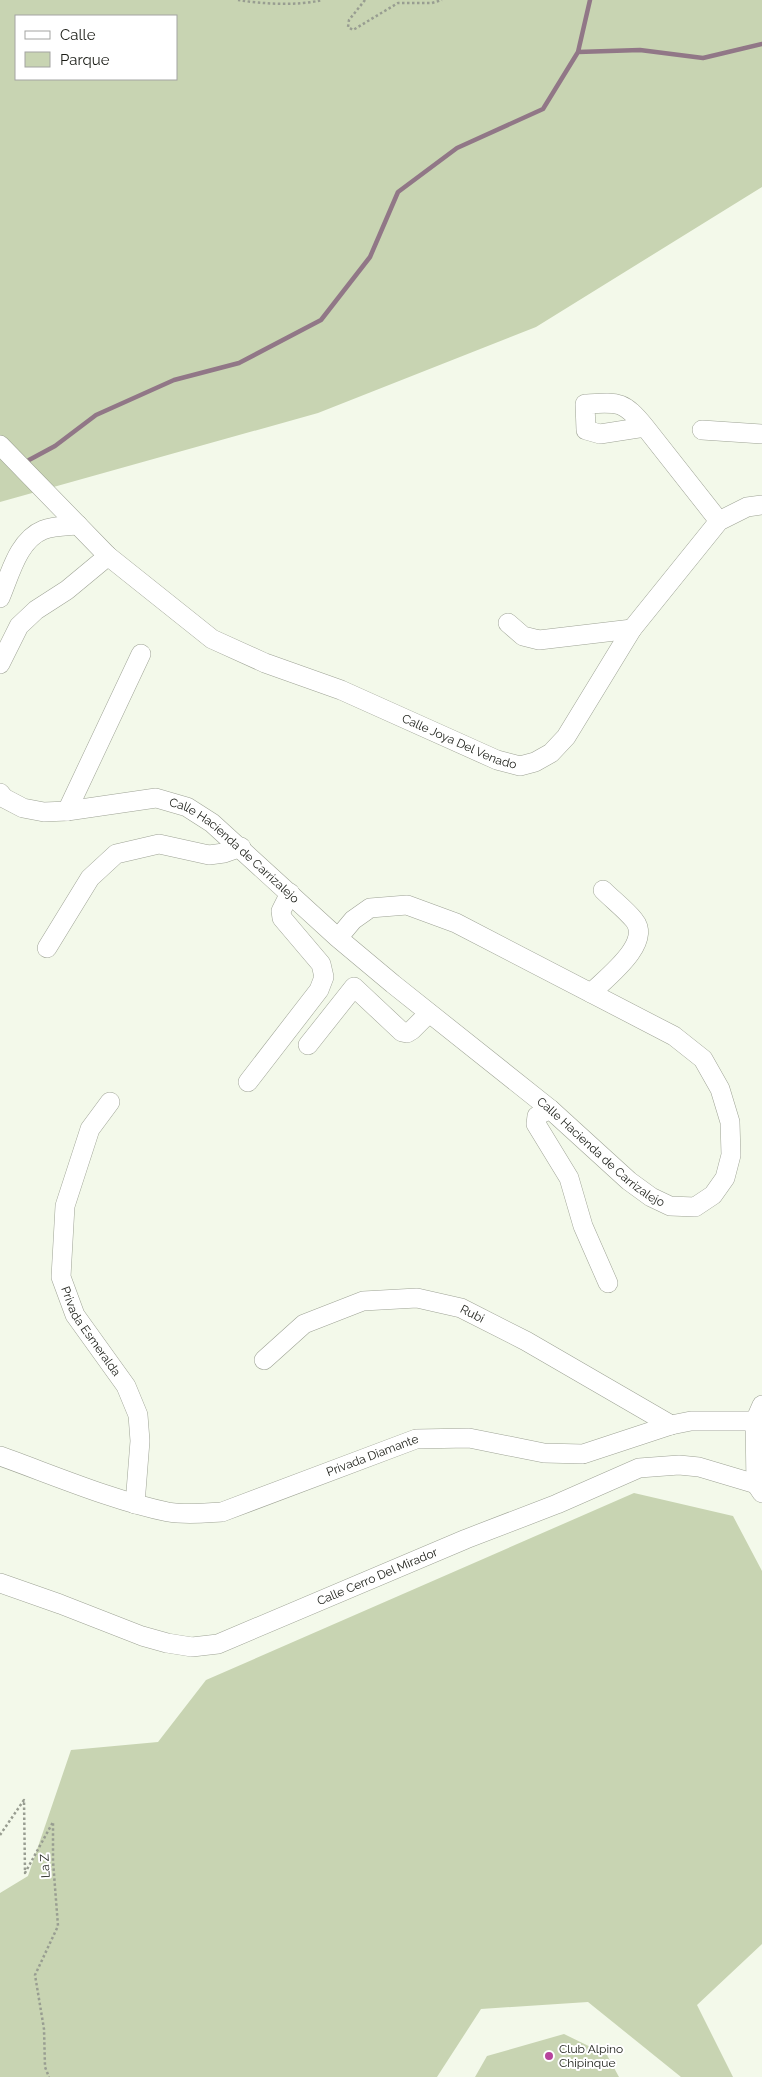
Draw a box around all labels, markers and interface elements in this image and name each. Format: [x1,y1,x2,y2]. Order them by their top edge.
legend [15,15,178,80]
text: Calle [60,26,96,44]
text: Parque [60,51,110,69]
street label: Calle Joya Del Venado [400,711,518,772]
street label: Calle Hacienda de Carrizalejo [168,795,302,906]
street label: Calle Hacienda de Carrizalejo [534,1094,667,1209]
street label: Privada Esmeralda [58,1285,124,1379]
street label: Rubi [458,1302,487,1326]
street label: Privada Diamante [324,1432,420,1479]
street label: Calle Cerro Del Mirador [315,1545,440,1608]
street label: La Z [37,1853,53,1878]
place label: Club Alpino Chipinque [559,2042,623,2070]
marker: Club Alpino Chipinque [543,2050,555,2062]

